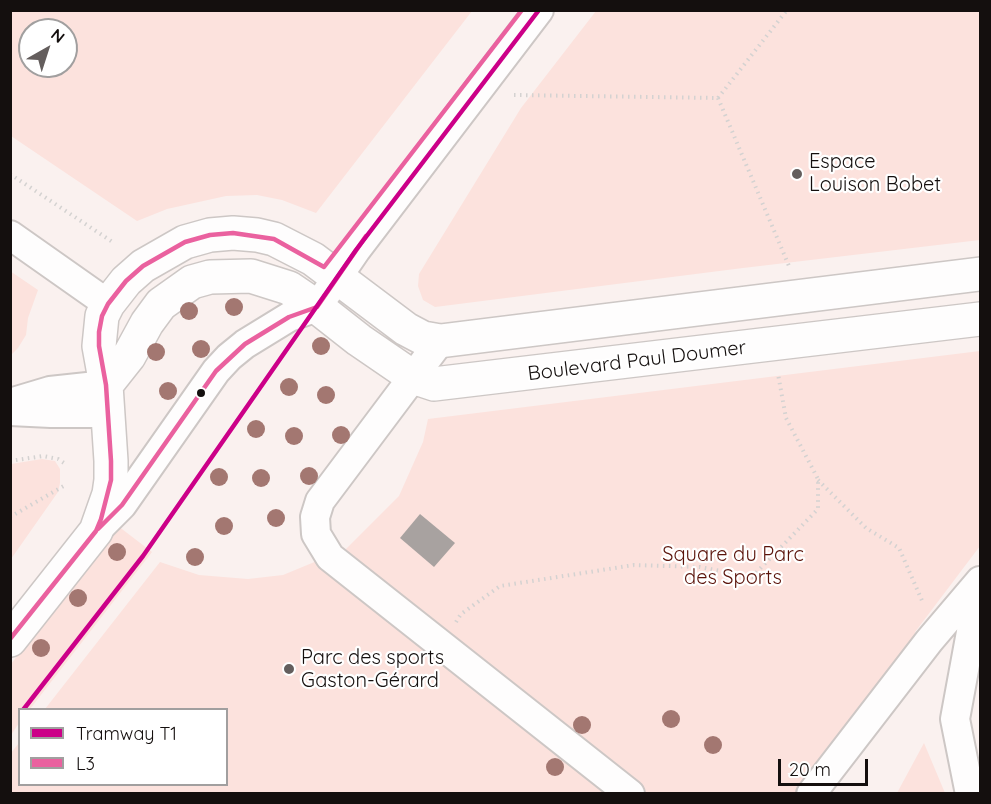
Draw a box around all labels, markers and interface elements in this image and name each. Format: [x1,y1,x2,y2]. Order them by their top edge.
north arrow [18,18,78,78]
text: N [47,24,69,47]
place label: Espace Louison Bobet [809,150,941,197]
marker: Espace Louison Bobet [790,167,804,181]
street label: Boulevard Paul Doumer [526,336,748,386]
unlabelled marker [195,387,207,399]
park label: Square du Parc des Sports [662,543,804,590]
place label: Parc des sports Gaston-Gérard [301,646,444,693]
marker: Parc des sports Gaston-Gérard [282,662,296,676]
legend [18,708,228,786]
text: Tramway T1 [76,722,177,745]
scale bar [781,747,871,785]
text: L3 [76,752,95,775]
text: 20 m [789,758,831,781]

